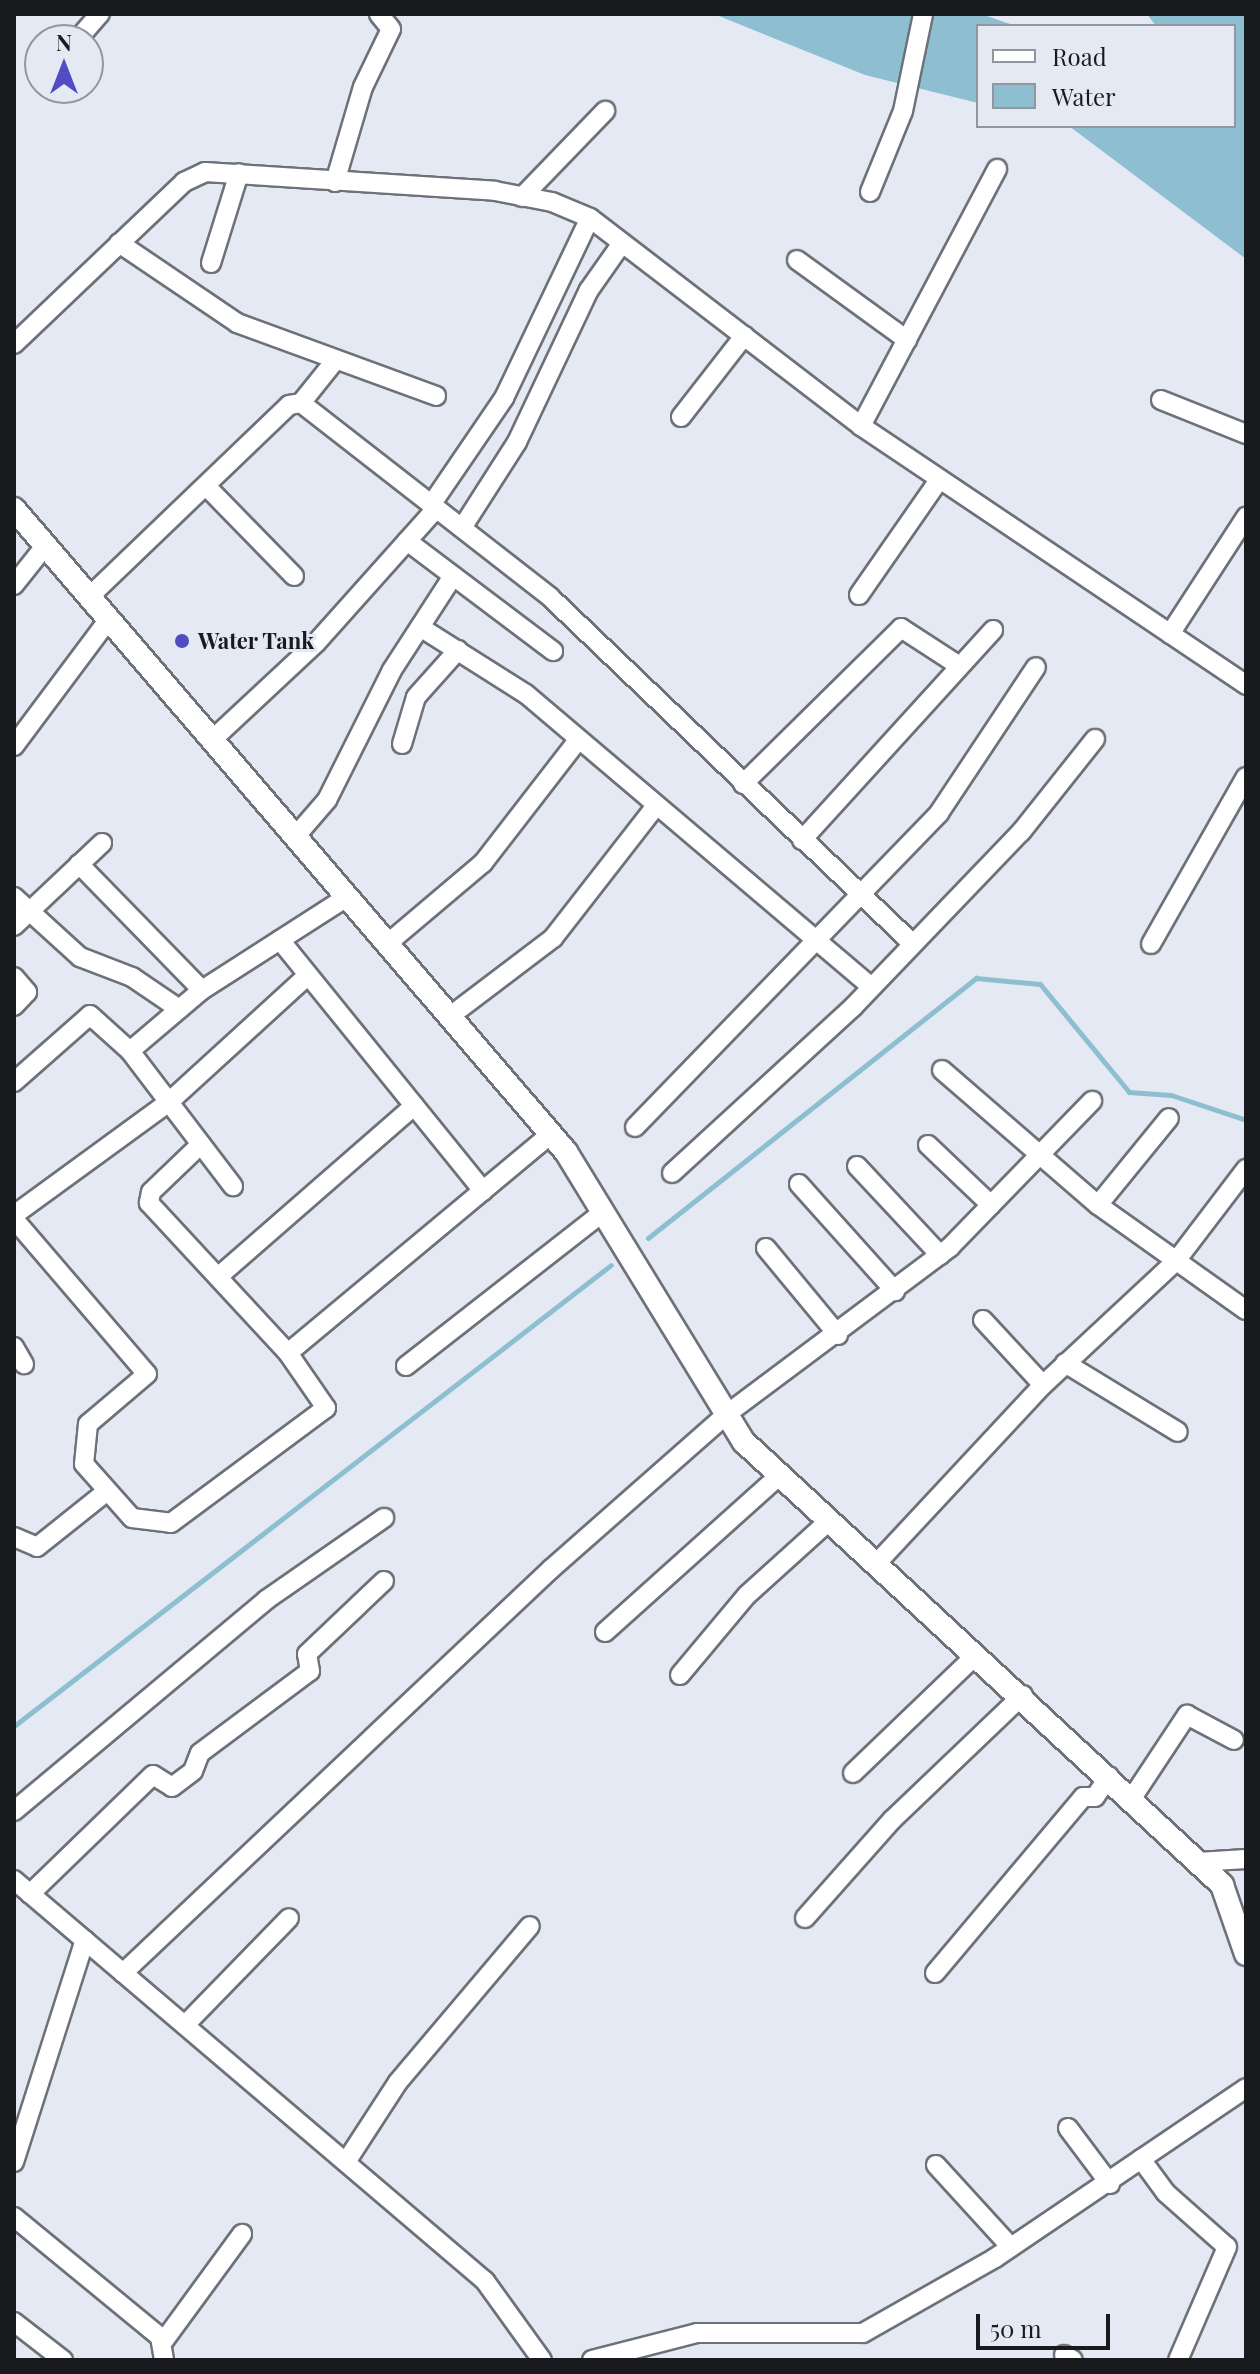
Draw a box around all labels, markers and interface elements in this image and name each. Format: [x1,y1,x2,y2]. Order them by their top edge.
north arrow [24,24,104,104]
legend [976,24,1236,128]
text: N [56,27,72,57]
text: Road [1052,40,1107,72]
text: Water [1052,80,1116,112]
place label: Water Tank [198,628,315,654]
marker: Water Tank [173,632,191,650]
scale bar [980,2298,1114,2348]
text: 50 m [990,2312,1042,2344]

